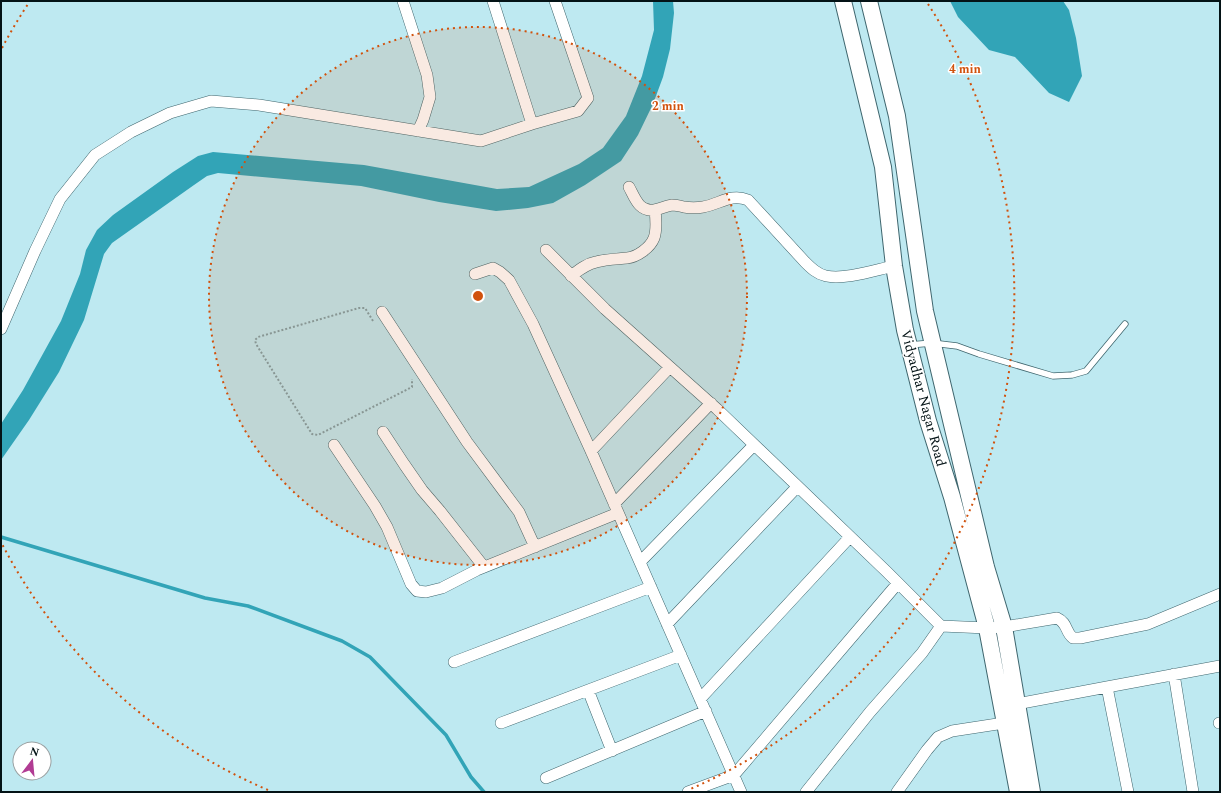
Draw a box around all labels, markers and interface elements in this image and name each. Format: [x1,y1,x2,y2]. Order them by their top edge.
text: 4 min [949,60,982,79]
text: 2 min [652,97,685,116]
centre of rings [471,289,485,303]
street label: Vidyadhar Nagar Road [895,327,952,469]
north arrow [12,741,52,781]
text: N [28,742,41,761]

